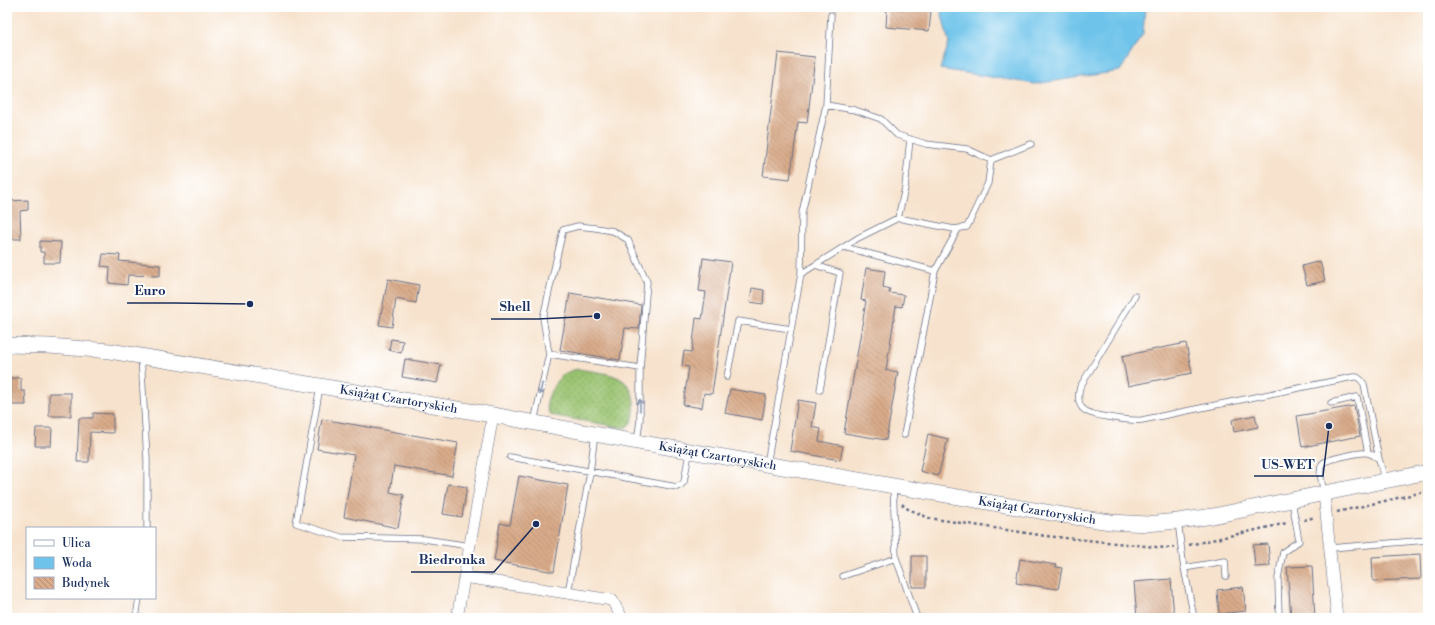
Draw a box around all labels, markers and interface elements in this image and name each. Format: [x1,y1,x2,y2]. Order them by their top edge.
callout: Euro [127,278,174,303]
text: Euro [134,283,166,299]
callout: Shell [491,294,538,319]
text: Shell [500,299,531,315]
one-way arrow [537,382,545,395]
street label: Książąt Czartoryskich [339,383,459,417]
one-way arrow [636,399,644,412]
street label: Książąt Czartoryskich [658,439,778,474]
callout: US-WET [1254,451,1323,476]
text: US-WET [1261,457,1315,473]
street label: Książąt Czartoryskich [977,494,1097,528]
legend [26,527,156,599]
text: Ulica [62,536,91,551]
callout: Biedronka [411,547,494,572]
text: Biedronka [419,552,486,568]
text: Woda [61,556,93,571]
text: Budynek [61,576,110,591]

